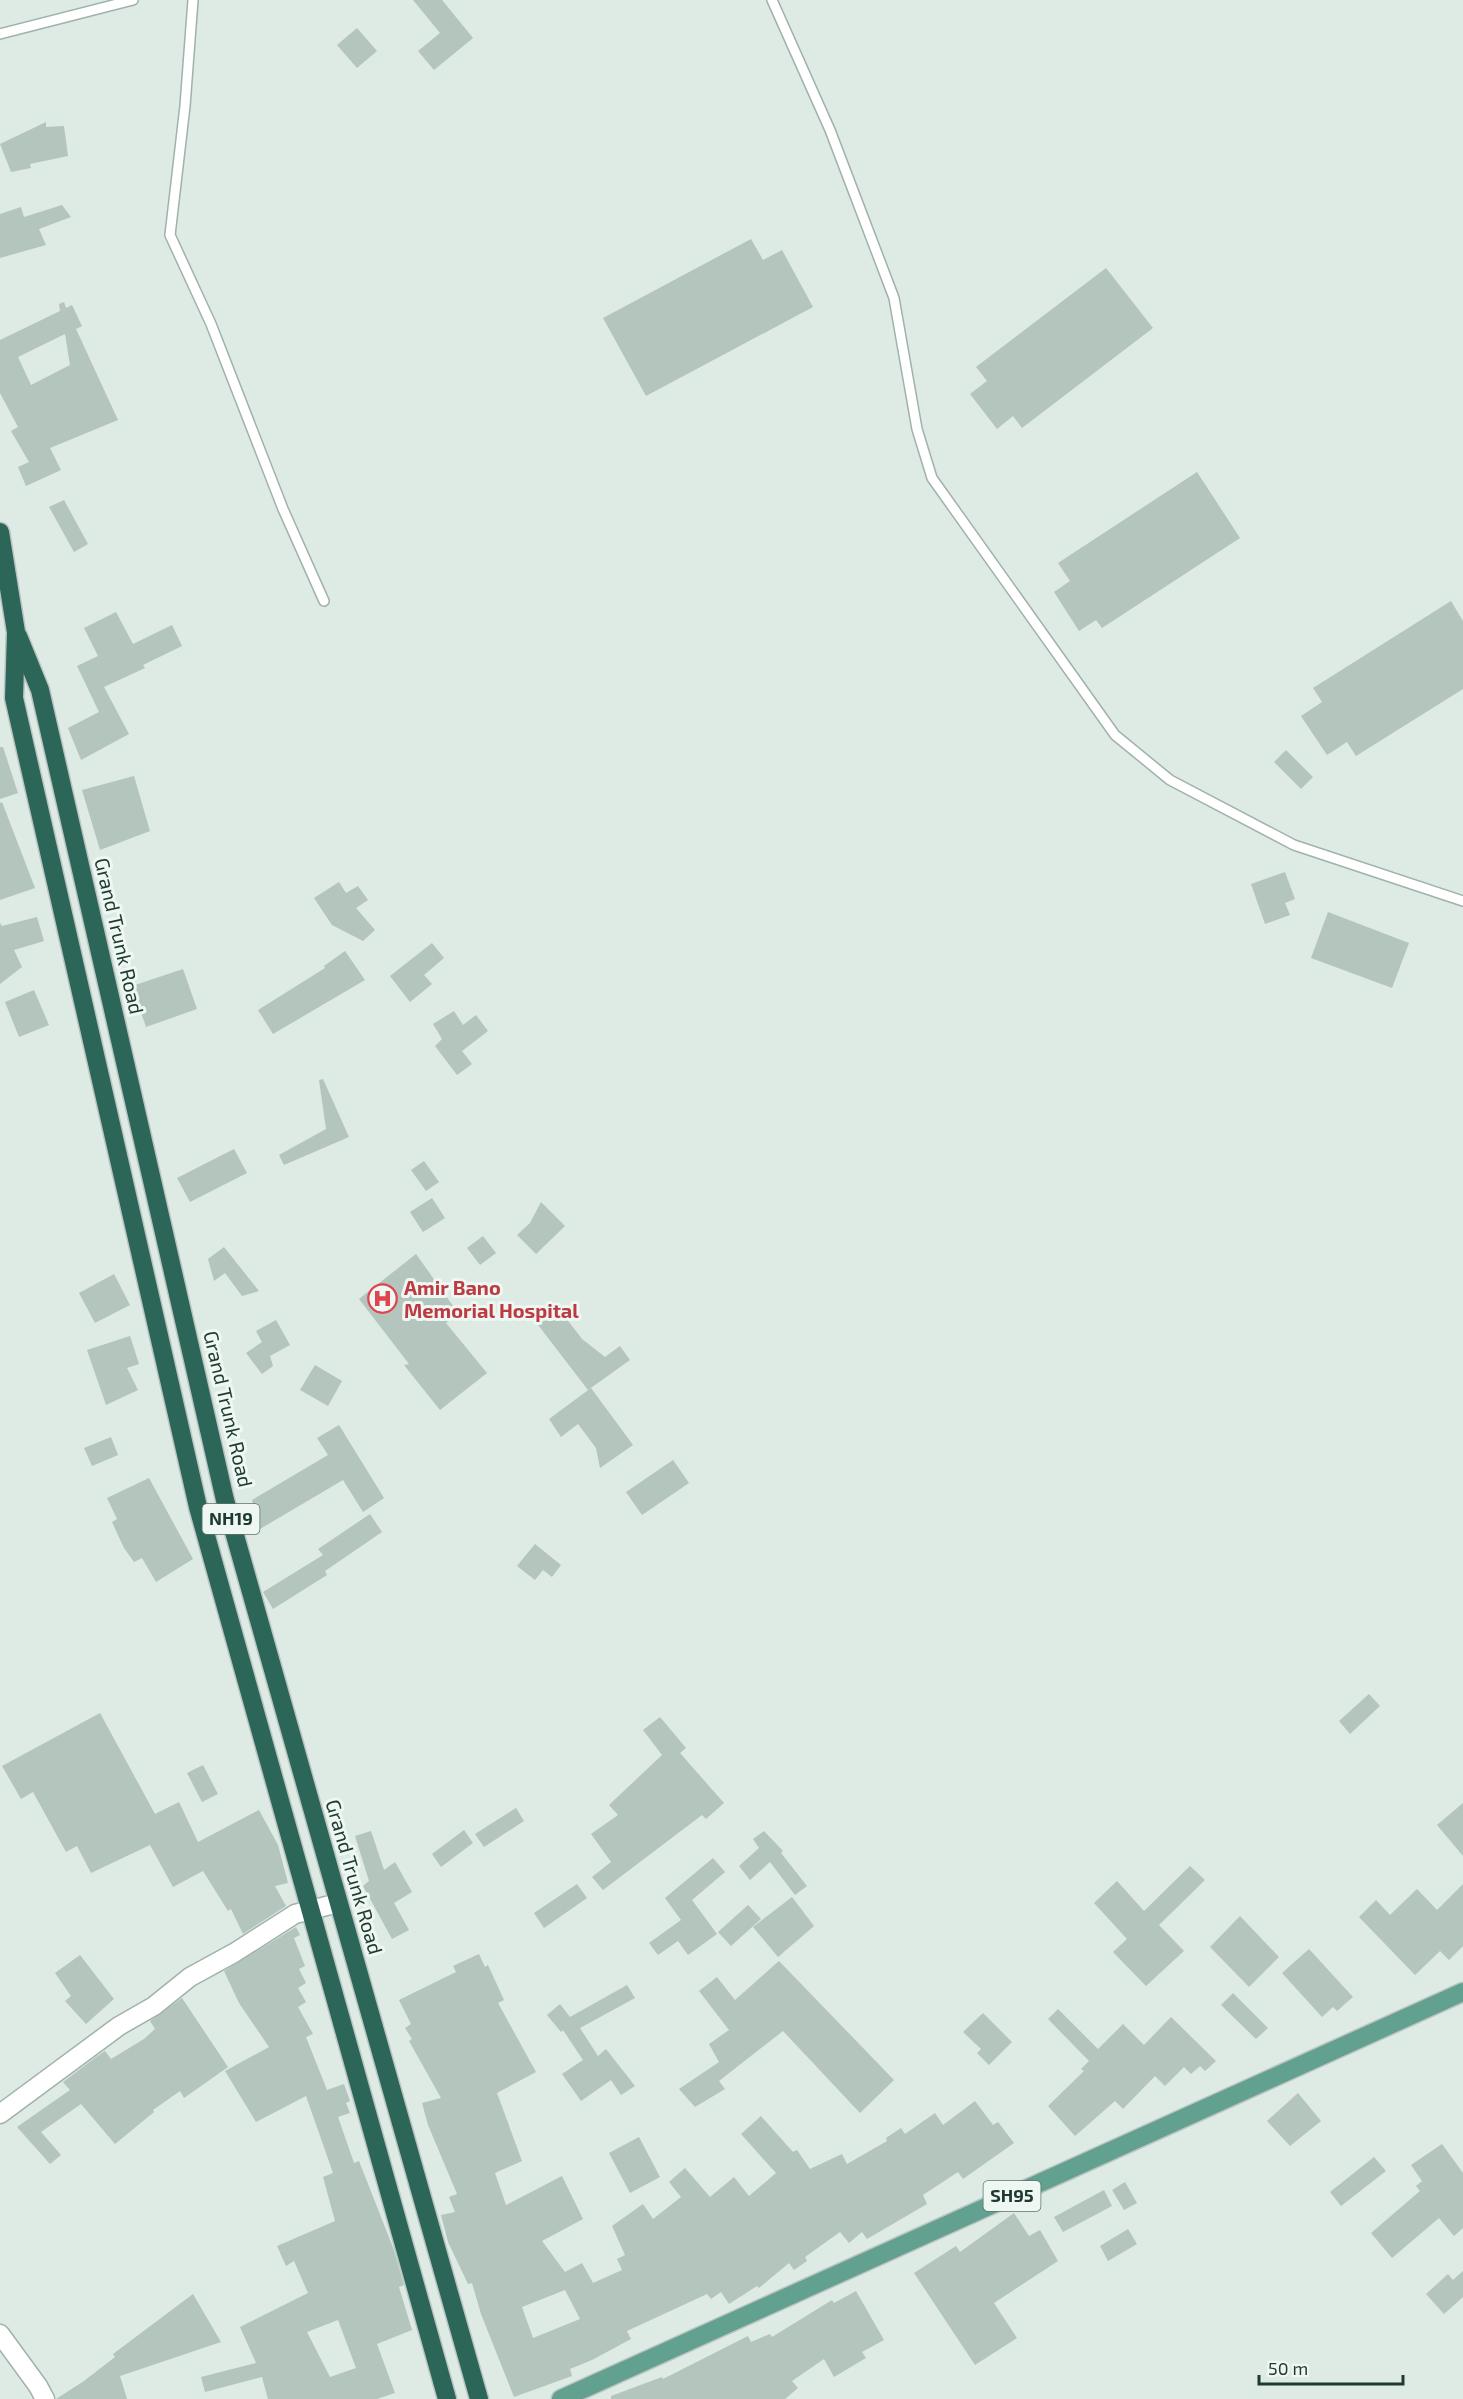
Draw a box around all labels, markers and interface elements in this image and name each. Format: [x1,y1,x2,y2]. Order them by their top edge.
street label: Grand Trunk Road [90,855,150,1016]
place label: Amir Bano Memorial Hospital [404,1275,579,1322]
hospital icon: Amir Bano Memorial Hospital [367,1283,399,1315]
street label: Grand Trunk Road [199,1328,259,1489]
road number: NH19 [202,1504,260,1534]
street label: Grand Trunk Road [321,1797,389,1957]
road number: SH95 [984,2181,1040,2211]
scale bar [1259,2348,1403,2386]
text: 50 m [1268,2357,1308,2379]

